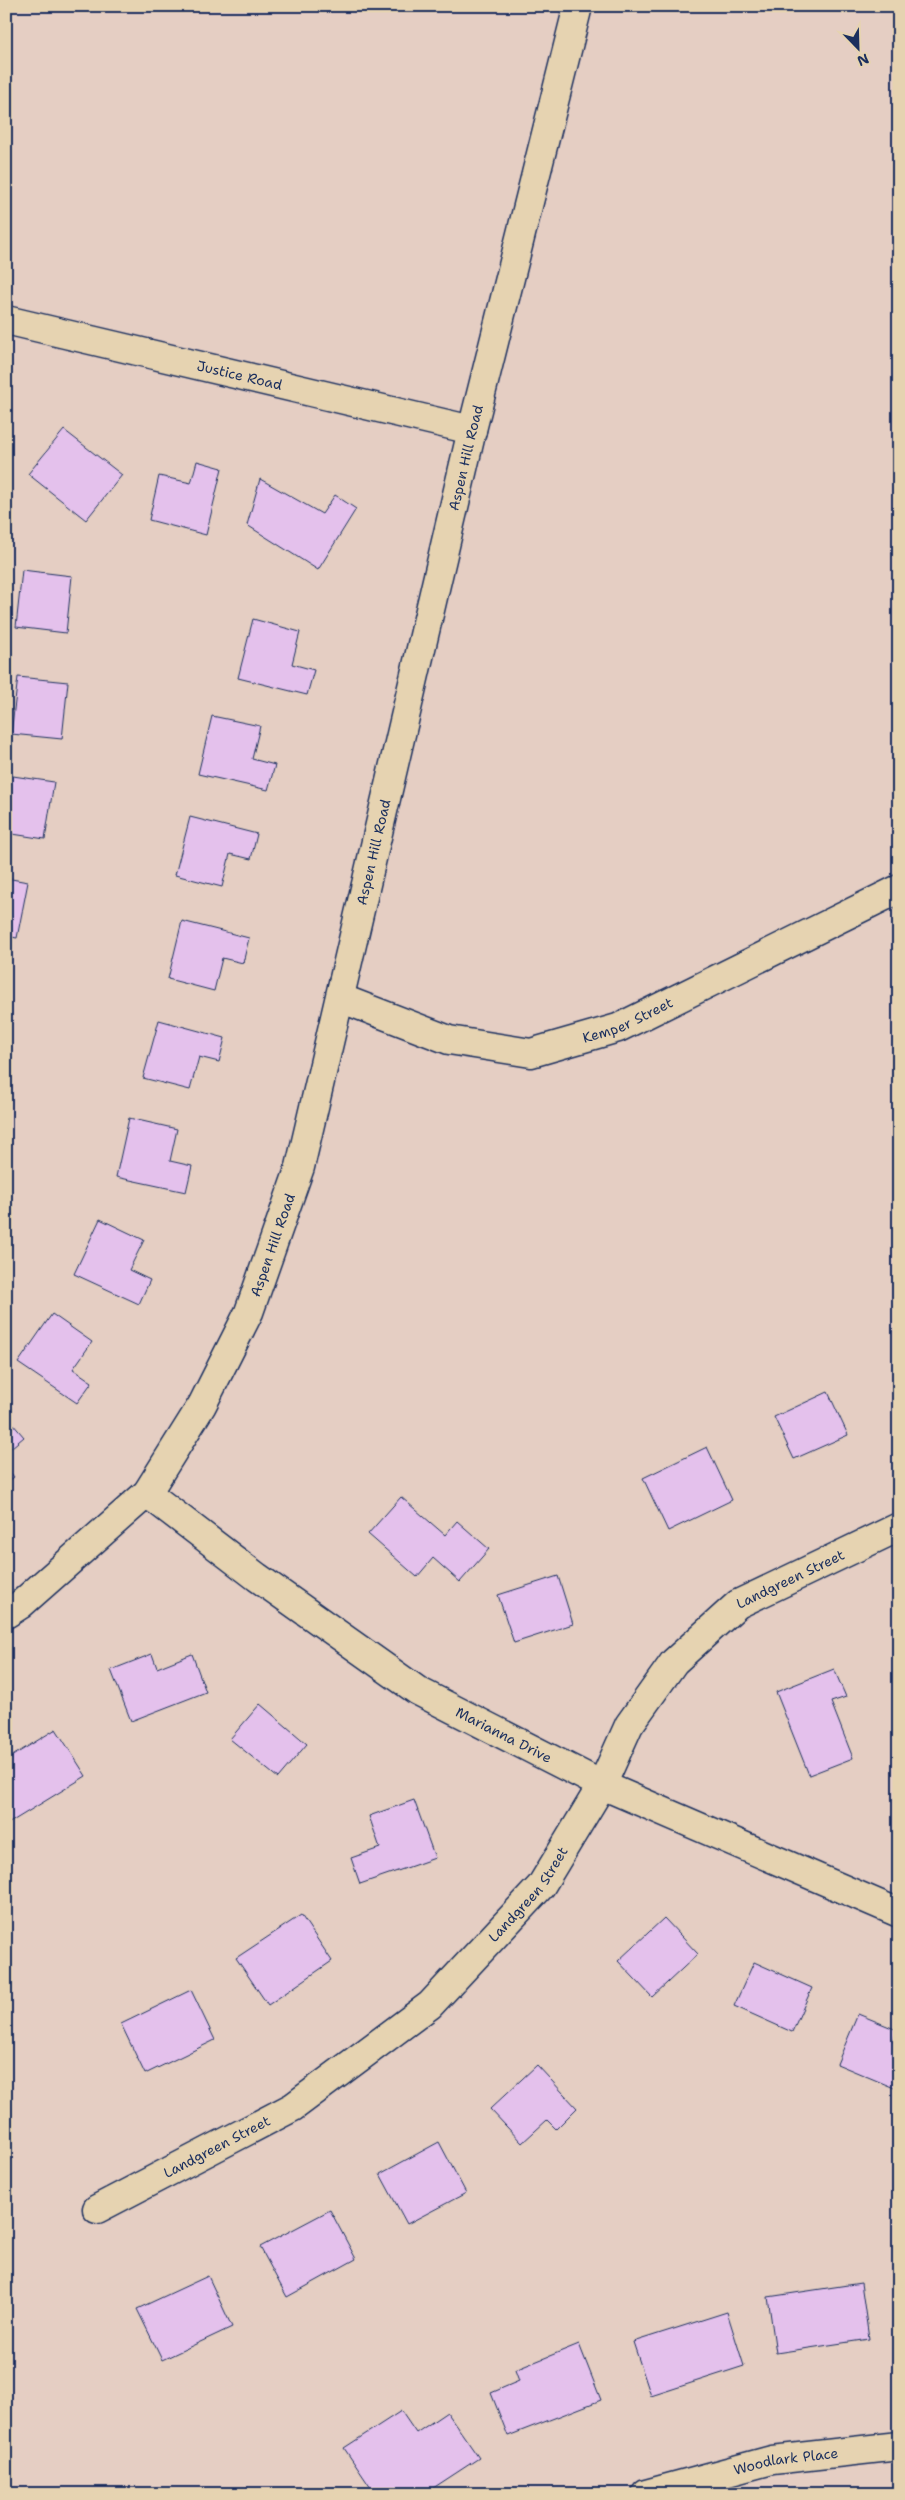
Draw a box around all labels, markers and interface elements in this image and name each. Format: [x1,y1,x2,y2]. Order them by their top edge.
north arrow [832,22,882,72]
text: N [854,50,872,70]
street label: Justice Road [195,356,284,394]
street label: Aspen Hill Road [444,403,487,512]
street label: Aspen Hill Road [352,797,395,907]
street label: Kemper Street [580,993,676,1047]
street label: Aspen Hill Road [246,1191,299,1299]
street label: Landgreen Street [733,1545,847,1613]
street label: Marianna Drive [453,1703,555,1767]
street label: Landgreen Street [484,1843,572,1946]
street label: Landgreen Street [160,2111,273,2182]
street label: Woodlark Place [731,2444,839,2479]

